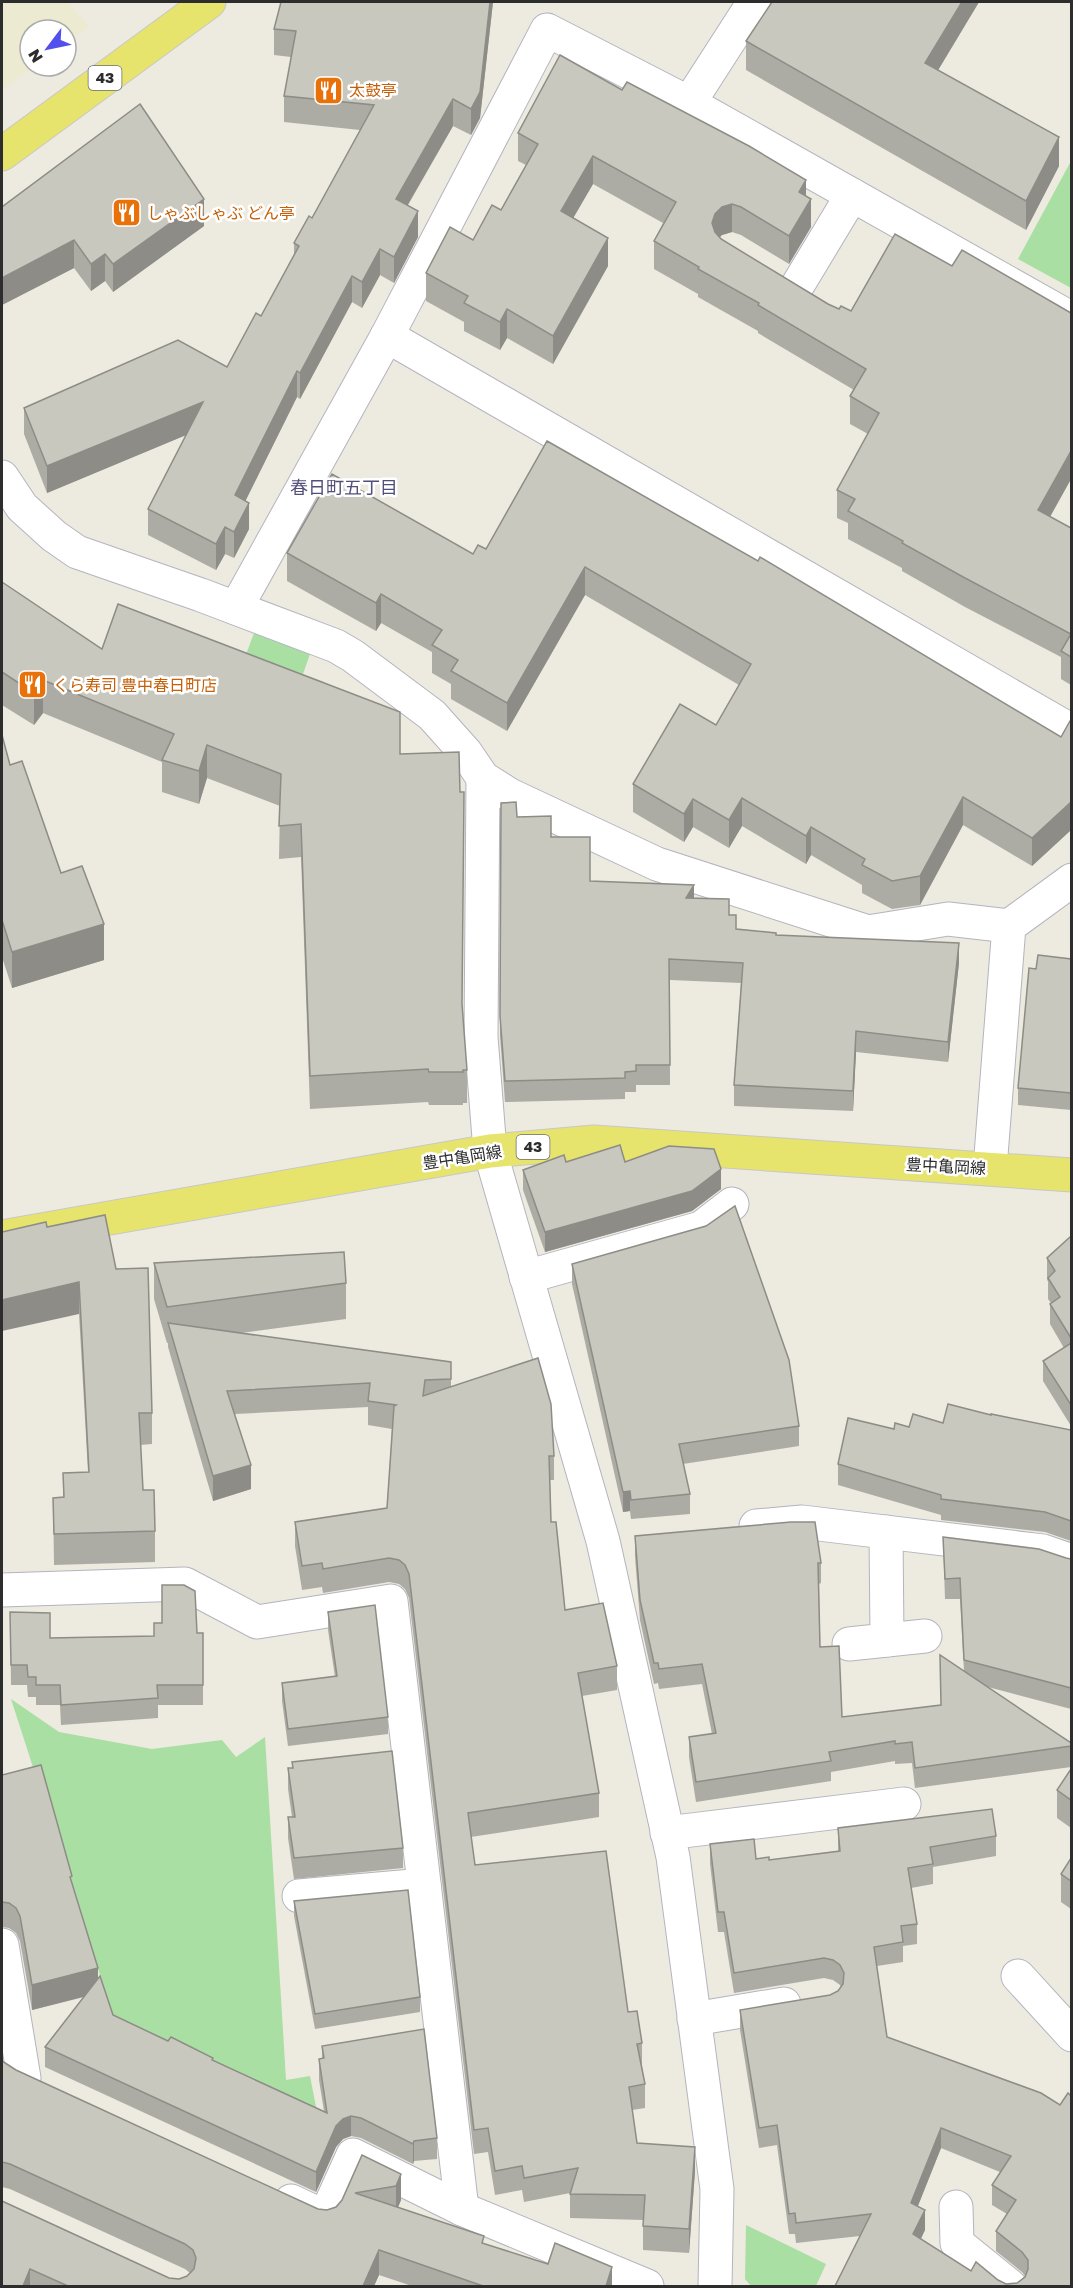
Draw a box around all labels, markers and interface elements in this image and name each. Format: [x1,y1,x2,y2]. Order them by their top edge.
north arrow [18,18,78,78]
text: N [24,45,47,66]
road number: 43 [88,66,122,90]
restaurant icon: 太鼓亭 [312,74,344,106]
place label: 太鼓亭 [349,80,397,100]
restaurant icon: しゃぶしゃぶ どん亭 [110,197,142,229]
place label: しゃぶしゃぶ どん亭 [147,203,295,223]
district label: 春日町五丁目 [290,476,398,498]
restaurant icon: くら寿司 豊中春日町店 [16,669,48,701]
place label: くら寿司 豊中春日町店 [53,675,217,695]
road number: 43 [516,1135,550,1159]
street label: 豊中亀岡線 [421,1141,503,1173]
street label: 豊中亀岡線 [906,1154,986,1178]

